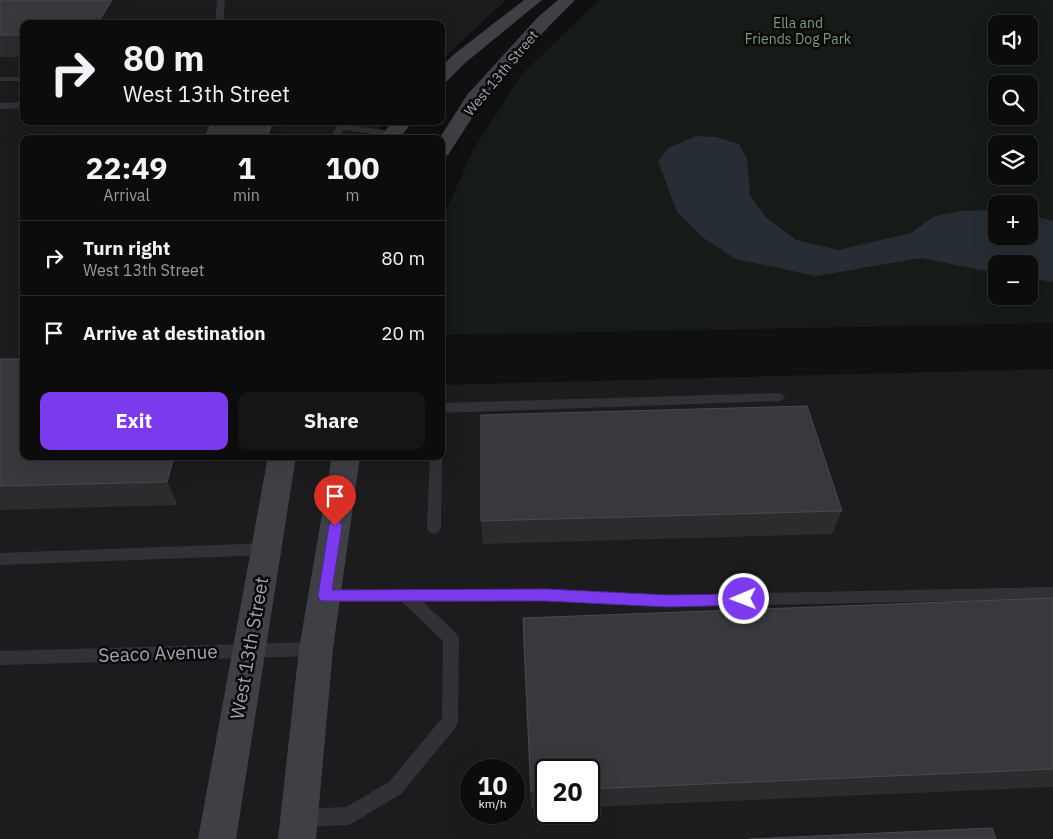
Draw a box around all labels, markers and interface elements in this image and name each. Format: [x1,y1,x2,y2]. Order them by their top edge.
park label: Ella and Friends Dog Park [745,14,852,48]
map controls [988,15,1038,305]
button: sound [988,15,1038,65]
street label: West 13th Street [460,26,542,119]
text: 80 m [123,35,205,81]
icon: right [40,40,105,105]
button: search [988,75,1038,125]
text: West 13th Street [123,79,290,108]
button: layers [988,135,1038,185]
text: 22:49 [86,148,167,187]
text: 1 [237,148,255,187]
text: 100 [325,148,379,187]
text: Arrival [103,185,150,205]
text: min [233,185,260,205]
text: m [345,185,359,205]
button: + [988,195,1038,245]
text: Turn right [83,236,170,260]
icon: right [40,244,68,272]
text: 80 m [381,246,425,270]
button: − [988,255,1038,305]
text: West 13th Street [83,260,204,280]
icon: arrive [40,319,68,347]
text: Arrive at destination [83,321,266,345]
text: 20 m [381,321,425,345]
button: Exit [40,392,228,450]
button: Share [238,392,425,450]
pin [314,475,356,526]
icon: arrive [321,482,349,510]
position arrow [717,572,769,624]
street label: West 13th Street [225,575,273,721]
street label: Seaco Avenue [98,639,218,667]
speed limit sign: 20 [535,759,600,824]
text: 10 [477,769,508,802]
text: km/h [478,796,507,811]

